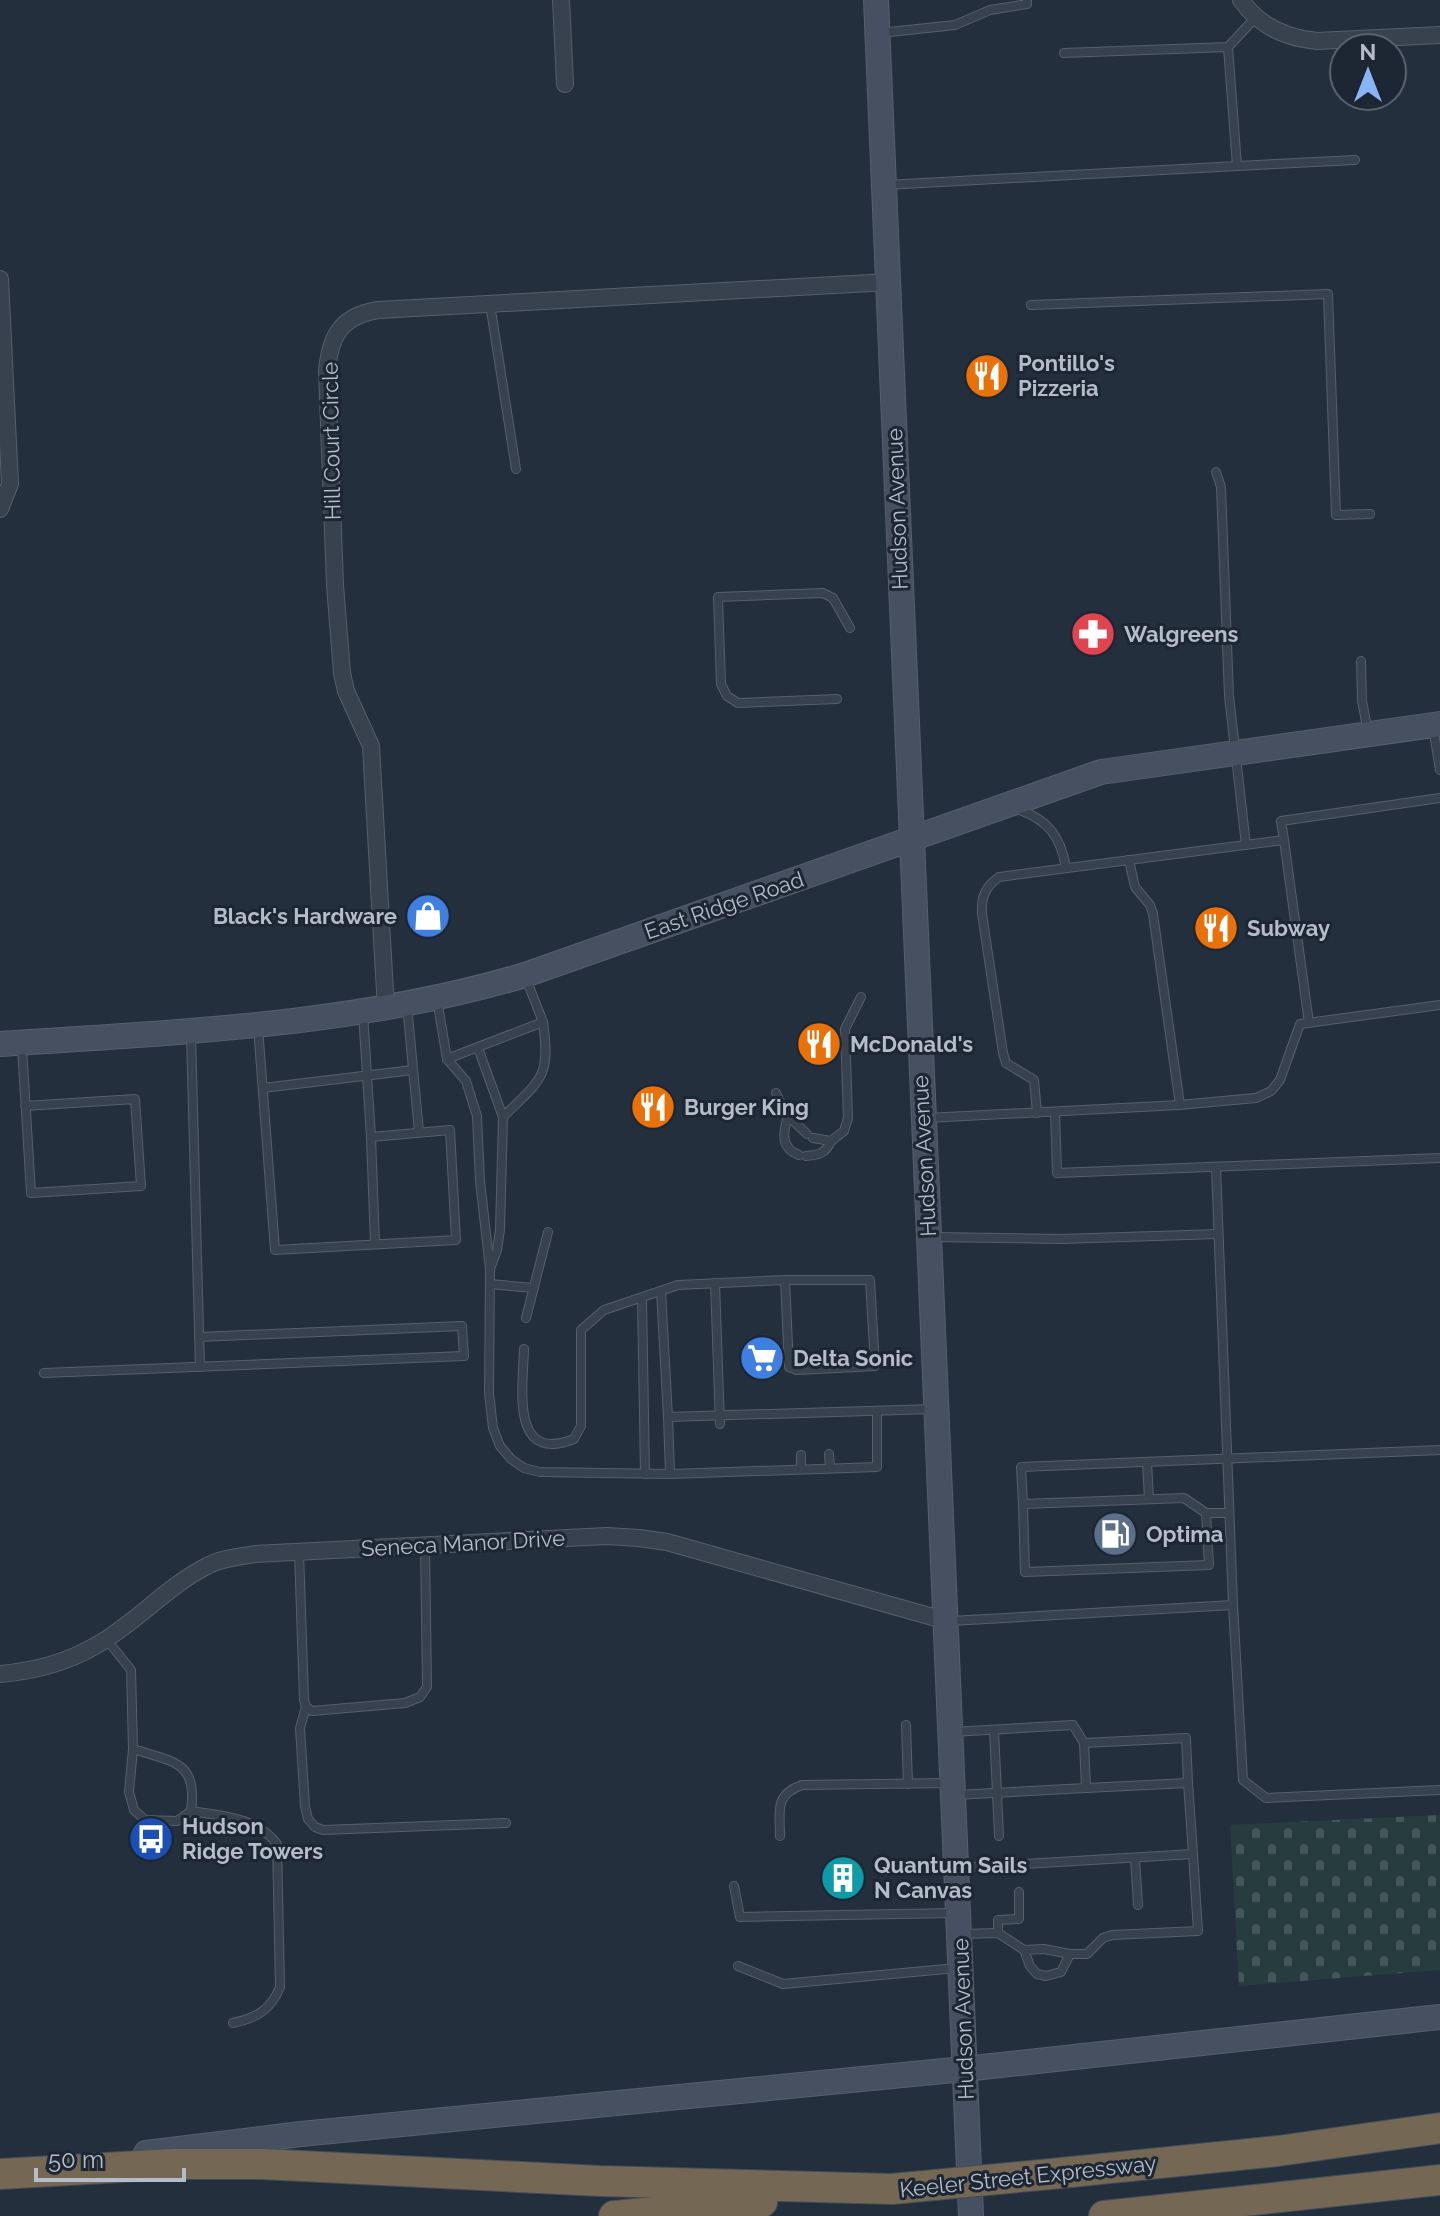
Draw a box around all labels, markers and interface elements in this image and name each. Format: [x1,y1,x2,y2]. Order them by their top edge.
north arrow [1328,32,1408,112]
text: N [1360,39,1376,65]
place label: Pontillo's Pizzeria [1018,350,1115,401]
restaurant icon: Pontillo's Pizzeria [963,352,1011,400]
street label: Hill Court Circle [317,362,345,520]
street label: Hudson Avenue [881,428,913,590]
pharmacy icon: Walgreens [1069,610,1117,658]
place label: Walgreens [1124,621,1238,647]
street label: East Ridge Road [641,866,807,944]
shop icon: Black's Hardware [404,892,452,940]
place label: Black's Hardware [213,903,397,929]
restaurant icon: Subway [1192,904,1240,952]
place label: Subway [1247,915,1330,941]
restaurant icon: McDonald's [795,1020,843,1068]
place label: McDonald's [850,1031,973,1057]
street label: Hudson Avenue [907,1075,941,1237]
restaurant icon: Burger King [629,1083,677,1131]
place label: Burger King [684,1094,809,1120]
supermarket icon: Delta Sonic [738,1334,786,1382]
place label: Delta Sonic [793,1345,913,1371]
fuel station icon: Optima [1091,1510,1139,1558]
place label: Optima [1146,1521,1223,1547]
street label: Seneca Manor Drive [360,1525,566,1561]
place label: Hudson Ridge Towers [182,1813,323,1864]
bus stop icon: Hudson Ridge Towers [127,1815,175,1863]
place label: Quantum Sails N Canvas [874,1852,1028,1903]
building icon: Quantum Sails N Canvas [819,1854,867,1902]
street label: Hudson Avenue [947,1938,979,2100]
scale bar [36,2132,184,2182]
text: 50 m [48,2145,104,2174]
street label: Keeler Street Expressway [898,2150,1158,2202]

